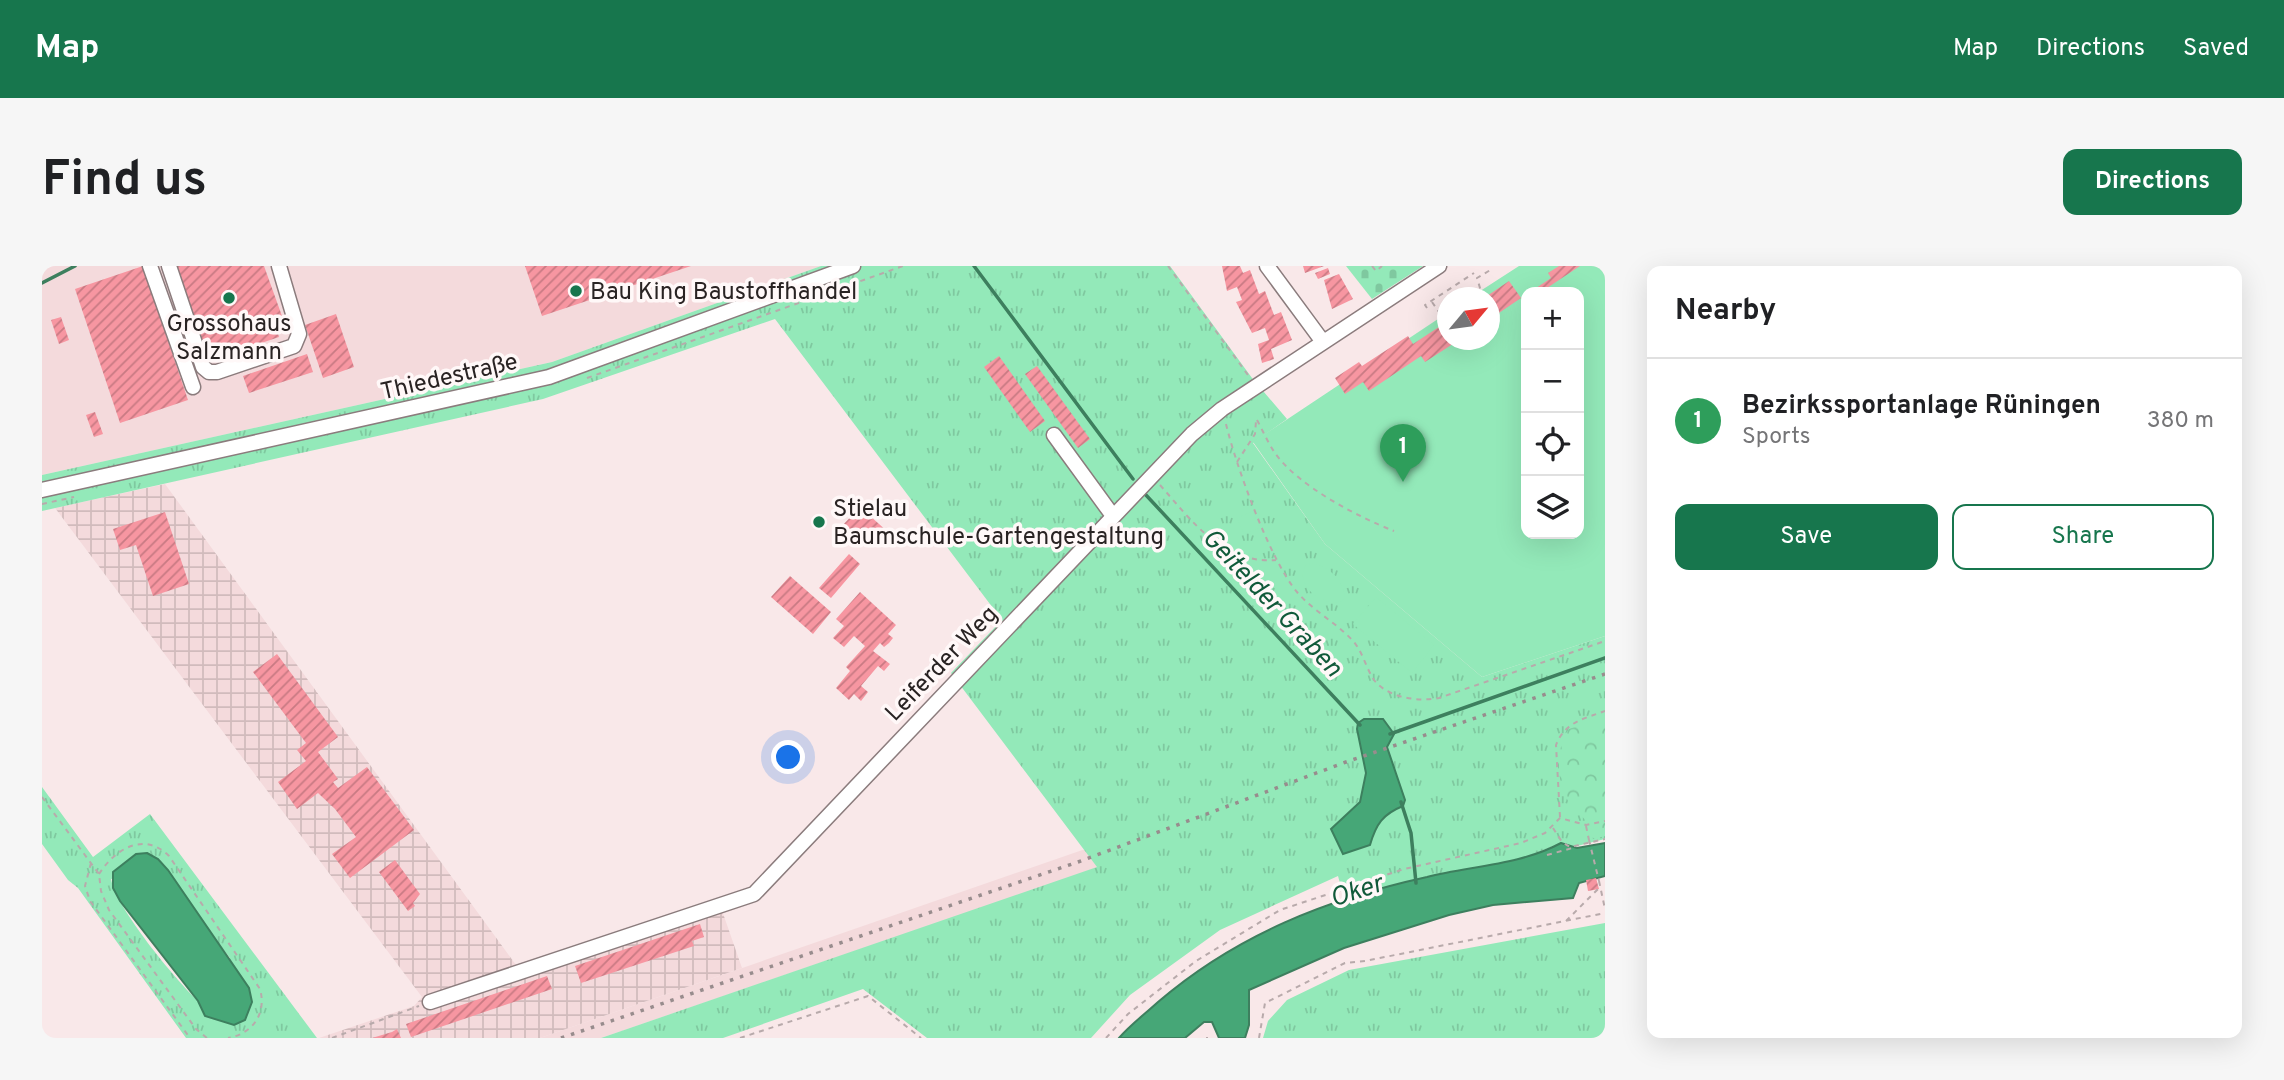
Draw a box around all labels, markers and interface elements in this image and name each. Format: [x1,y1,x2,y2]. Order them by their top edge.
text: Map [35,28,99,70]
text: Map [1953,34,1998,64]
text: Directions [2036,34,2145,64]
text: Saved [2183,34,2249,64]
button: Directions [2063,149,2242,215]
text: Find us [42,151,207,213]
place label: Bau King Baustoffhandel [590,278,857,308]
marker: Bau King Baustoffhandel [568,283,584,299]
north arrow [1437,287,1500,350]
map controls [1521,287,1584,539]
button: + [1521,287,1584,350]
marker: Grossohaus Salzmann [221,290,237,306]
text: Nearby [1675,293,1776,330]
place label: Grossohaus Salzmann [166,310,292,368]
street label: Thiedestraße [378,348,521,408]
button: − [1521,350,1584,413]
text: Bezirkssportanlage Rüningen [1742,390,2101,423]
text: 1 [1693,407,1703,436]
text: 380 m [2147,407,2214,436]
button: locate [1521,413,1584,476]
text: Sports [1742,423,1810,452]
pin: 1 [1380,424,1426,482]
button: layers [1521,476,1584,539]
place label: Stielau Baumschule-Gartengestaltung [833,495,1164,553]
button: Save [1675,504,1938,570]
button: Share [1952,504,2214,570]
marker: Stielau Baumschule-Gartengestaltung [811,514,827,530]
water label: Geitelder Graben [1194,523,1348,685]
street label: Leiferder Weg [880,600,1005,729]
your location [771,740,805,774]
water label: Oker [1326,868,1389,916]

